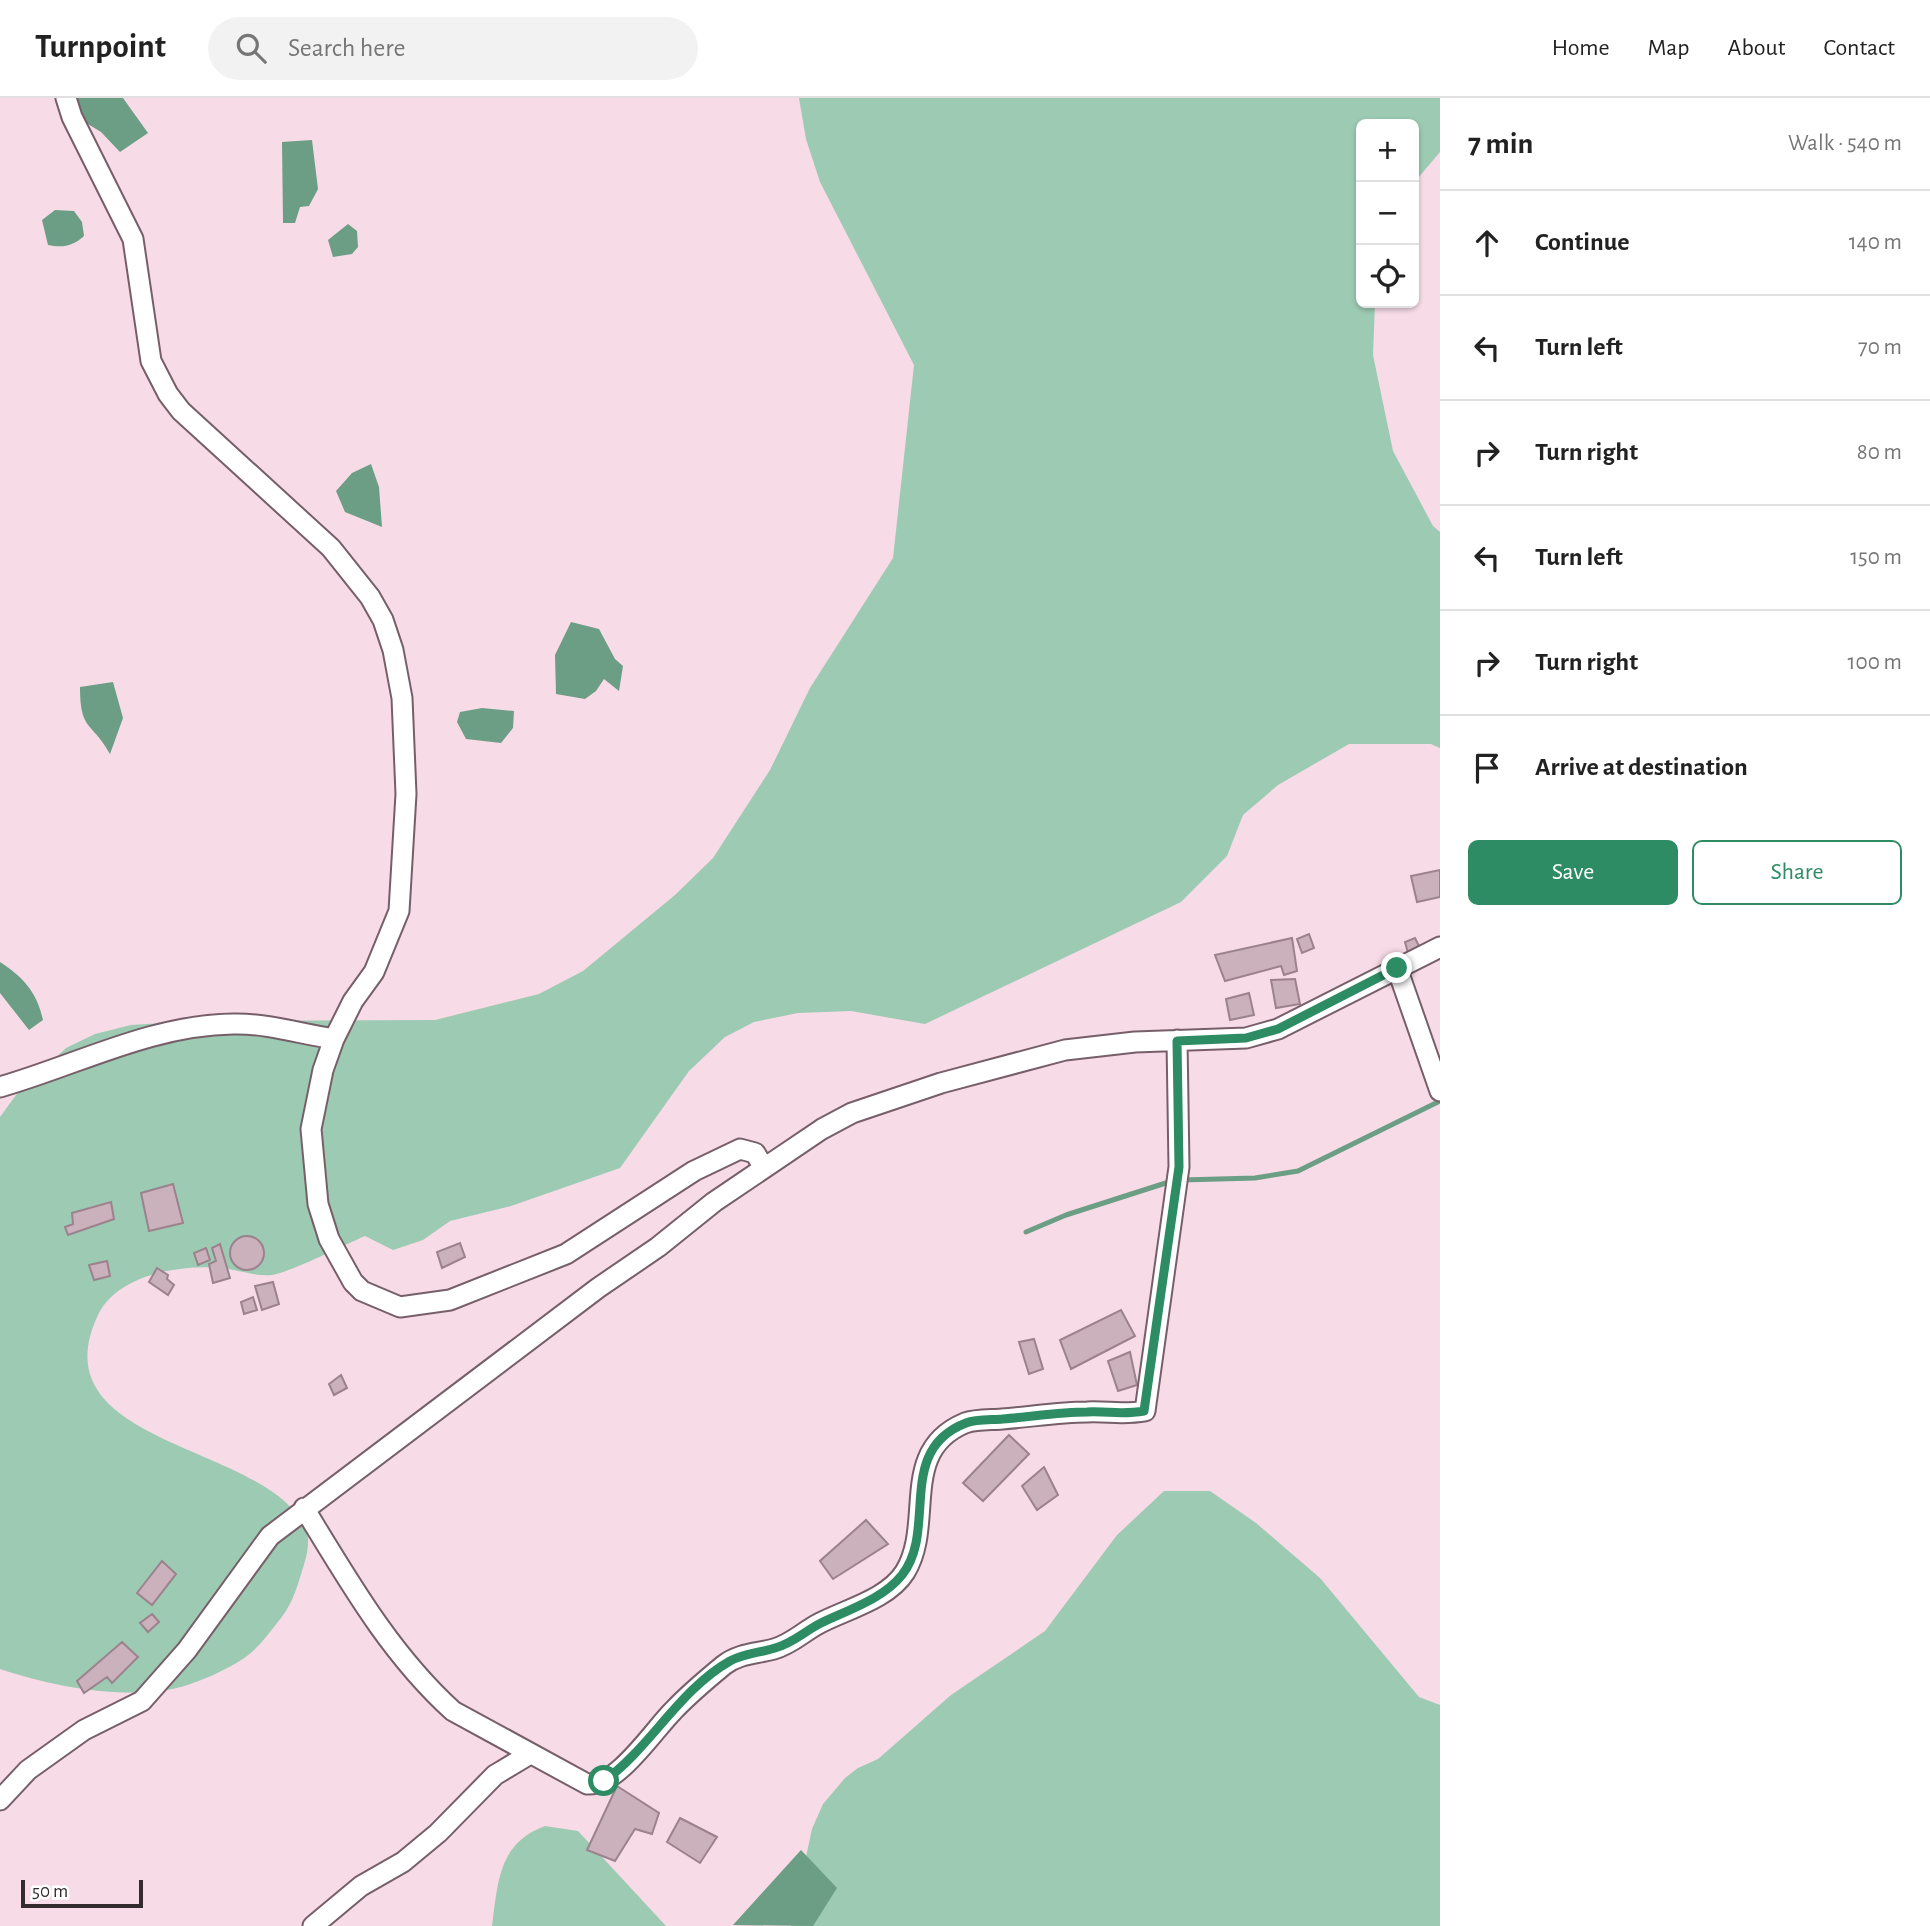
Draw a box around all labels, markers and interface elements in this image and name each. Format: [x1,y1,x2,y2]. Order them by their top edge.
search box [208,17,698,80]
icon: search [232,29,270,67]
text: Turnpoint [35,31,166,64]
text: Search here [288,35,406,61]
text: Home [1552,36,1610,60]
text: Map [1648,36,1690,60]
text: About [1728,36,1785,60]
text: Contact [1823,36,1895,60]
map controls [1356,119,1419,308]
button: + [1356,119,1419,182]
text: 7 min [1468,129,1533,159]
text: Walk · 540 m [1788,132,1902,155]
button: − [1356,182,1419,245]
icon: ahead [1468,224,1506,262]
text: Continue [1535,229,1630,255]
text: 140 m [1849,231,1902,254]
button: locate [1356,245,1419,308]
icon: left [1468,329,1506,367]
text: Turn left [1535,334,1623,360]
text: 70 m [1858,336,1902,359]
icon: right [1468,434,1506,472]
text: Turn right [1535,439,1638,465]
text: 80 m [1857,441,1902,464]
icon: left [1468,539,1506,577]
text: Turn left [1535,544,1623,570]
text: 150 m [1850,546,1902,569]
icon: right [1468,644,1506,682]
text: Turn right [1535,649,1638,675]
text: 100 m [1848,651,1902,674]
icon: arrive [1468,749,1506,787]
text: Arrive at destination [1535,754,1748,780]
button: Save [1468,840,1678,905]
button: Share [1692,840,1902,905]
route end [1381,952,1412,983]
route start [588,1765,619,1796]
scale bar [21,1877,144,1909]
text: 50 m [32,1882,68,1901]

